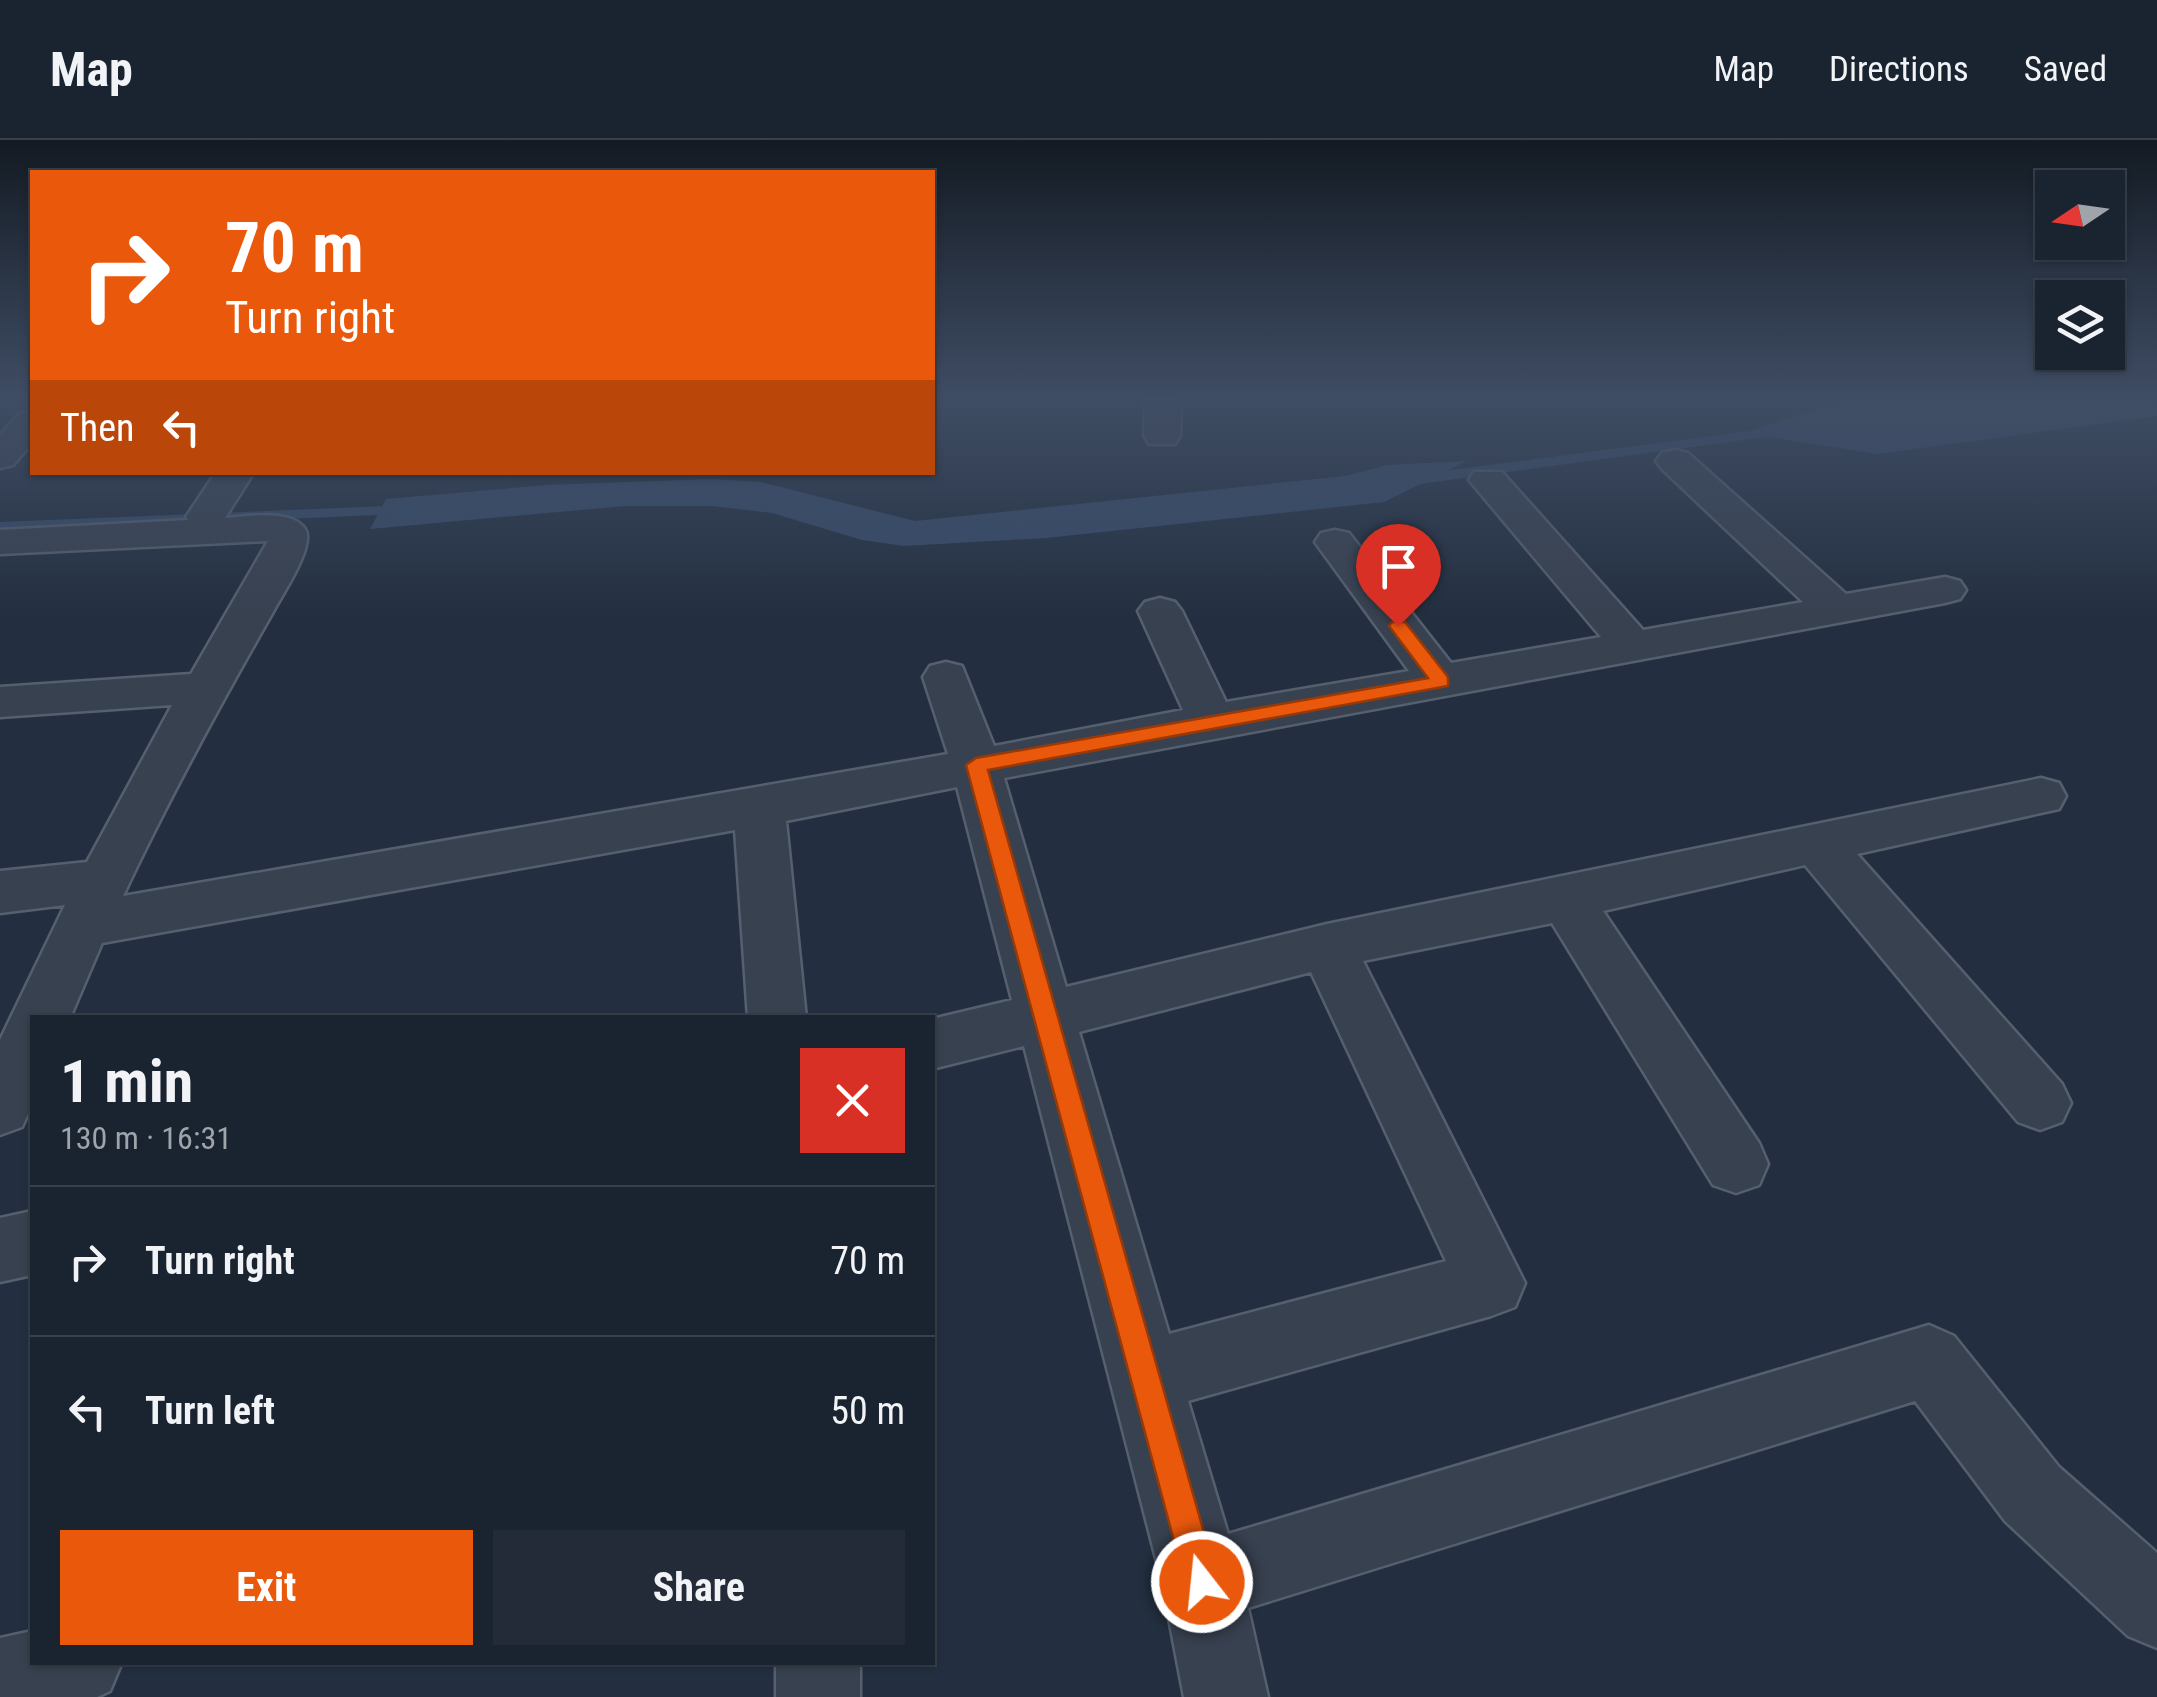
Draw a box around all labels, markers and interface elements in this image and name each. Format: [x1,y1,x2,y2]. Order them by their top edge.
text: Map [50,41,133,98]
text: Map [1714,49,1774,90]
text: Directions [1829,49,1969,90]
text: Saved [2024,49,2107,90]
north arrow [2035,170,2125,260]
map controls [2035,170,2125,370]
text: 70 m [225,207,364,289]
icon: right [60,210,190,340]
button: layers [2035,280,2125,370]
text: Turn right [225,291,395,344]
icon: left [154,400,209,455]
text: Then [60,406,134,450]
pin [1356,524,1441,627]
icon: arrive [1371,539,1426,594]
text: 1 min [60,1046,193,1117]
button: close [800,1048,905,1153]
text: 130 m · 16:31 [60,1119,232,1157]
icon: right [60,1234,115,1289]
text: Turn right [145,1239,295,1283]
text: 70 m [830,1239,905,1283]
icon: left [60,1384,115,1439]
text: Turn left [145,1389,275,1433]
text: 50 m [830,1389,905,1433]
button: Exit [60,1530,473,1645]
button: Share [493,1530,905,1645]
position arrow [1150,1530,1254,1634]

